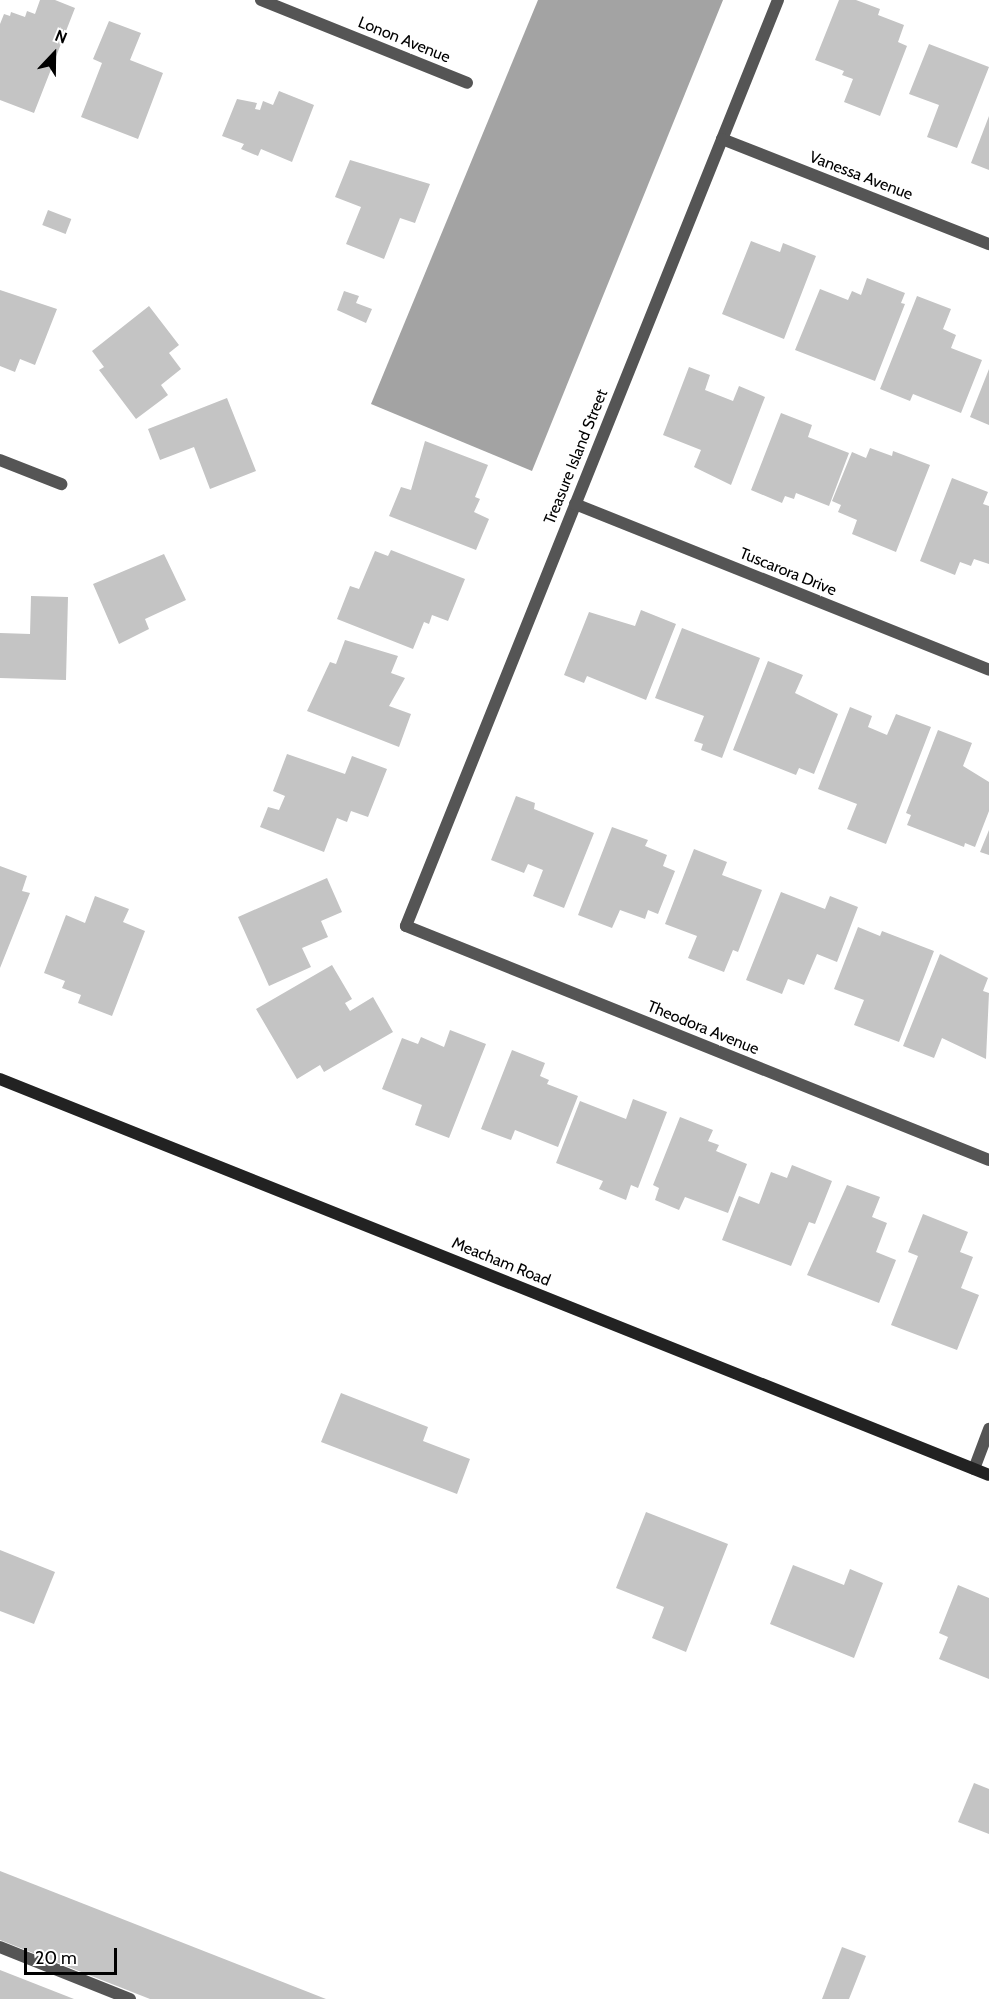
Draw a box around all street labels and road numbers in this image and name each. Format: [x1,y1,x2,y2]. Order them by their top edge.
street label: Lonon Avenue [355,13,453,67]
street label: Vanessa Avenue [807,147,915,205]
street label: Treasure Island Street [540,387,612,527]
street label: Tuscarora Drive [737,544,839,600]
street label: Theodora Avenue [644,997,762,1059]
street label: Meacham Road [449,1234,553,1290]

